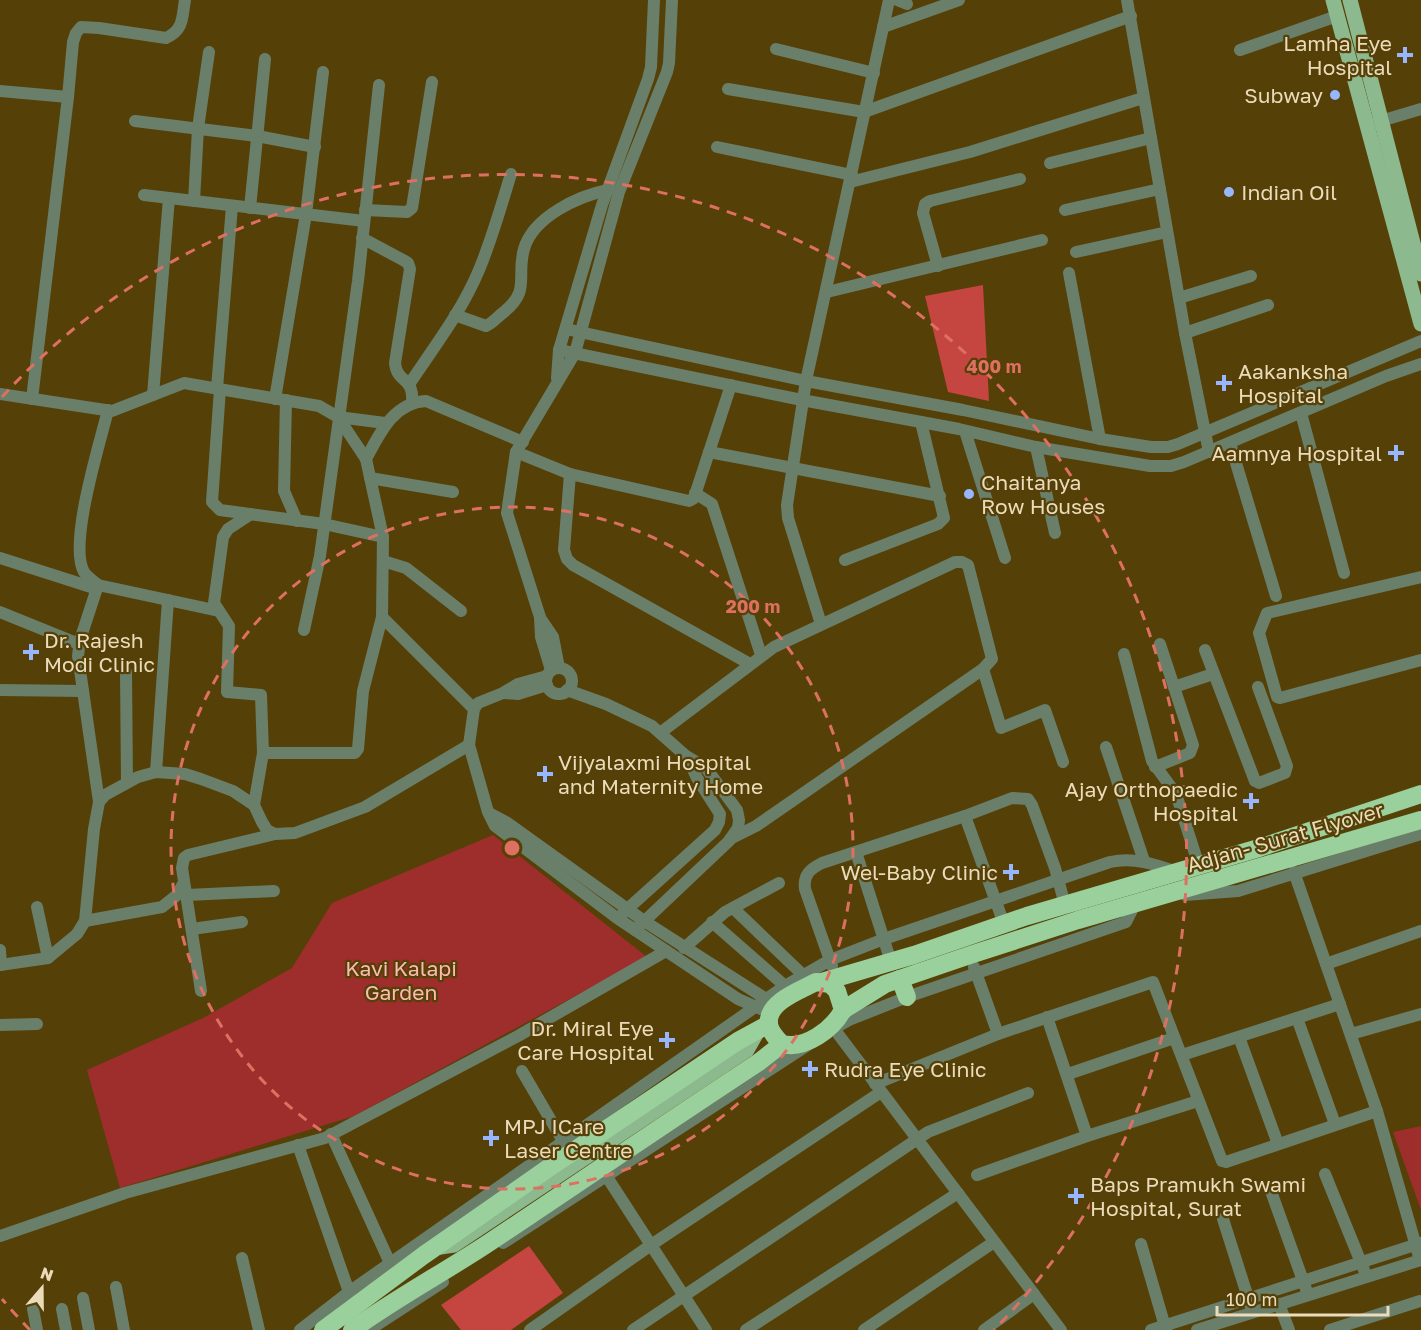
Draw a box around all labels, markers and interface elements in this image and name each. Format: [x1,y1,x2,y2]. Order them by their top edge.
place label: Lamha Eye Hospital [1283,30,1392,80]
marker: Lamha Eye Hospital [1396,46,1414,64]
place label: Subway [1244,82,1323,108]
marker: Subway [1328,88,1342,102]
place label: Indian Oil [1241,179,1337,205]
marker: Indian Oil [1222,185,1236,199]
text: 400 m [967,355,1021,377]
place label: Aakanksha Hospital [1238,358,1348,408]
marker: Aakanksha Hospital [1215,374,1233,392]
place label: Aamnya Hospital [1212,440,1382,466]
marker: Aamnya Hospital [1387,444,1405,462]
place label: Chaitanya Row Houses [981,469,1105,519]
marker: Chaitanya Row Houses [962,487,976,501]
text: 200 m [726,595,780,617]
place label: Dr. Rajesh Modi Clinic [44,627,155,677]
marker: Dr. Rajesh Modi Clinic [22,643,40,661]
place label: Vijyalaxmi Hospital and Maternity Home [558,749,763,799]
marker: Vijyalaxmi Hospital and Maternity Home [536,765,554,783]
place label: Ajay Orthopaedic Hospital [1065,776,1238,826]
marker: Ajay Orthopaedic Hospital [1242,792,1260,810]
street label: Adjan- Surat Flyover [1183,796,1387,878]
centre of rings [502,838,522,858]
place label: Wel-Baby Clinic [841,859,998,885]
marker: Wel-Baby Clinic [1002,863,1020,881]
park label: Kavi Kalapi Garden [345,955,457,1005]
place label: Dr. Miral Eye Care Hospital [517,1015,654,1065]
marker: Dr. Miral Eye Care Hospital [658,1031,676,1049]
place label: Rudra Eye Clinic [824,1056,987,1082]
marker: Rudra Eye Clinic [801,1060,819,1078]
place label: MPJ ICare Laser Centre [504,1113,633,1163]
marker: MPJ ICare Laser Centre [482,1129,500,1147]
place label: Baps Pramukh Swami Hospital, Surat [1090,1171,1306,1221]
marker: Baps Pramukh Swami Hospital, Surat [1067,1187,1085,1205]
north arrow [12,1258,72,1318]
text: N [38,1262,56,1285]
scale bar [1217,1279,1388,1317]
text: 100 m [1226,1288,1277,1310]

